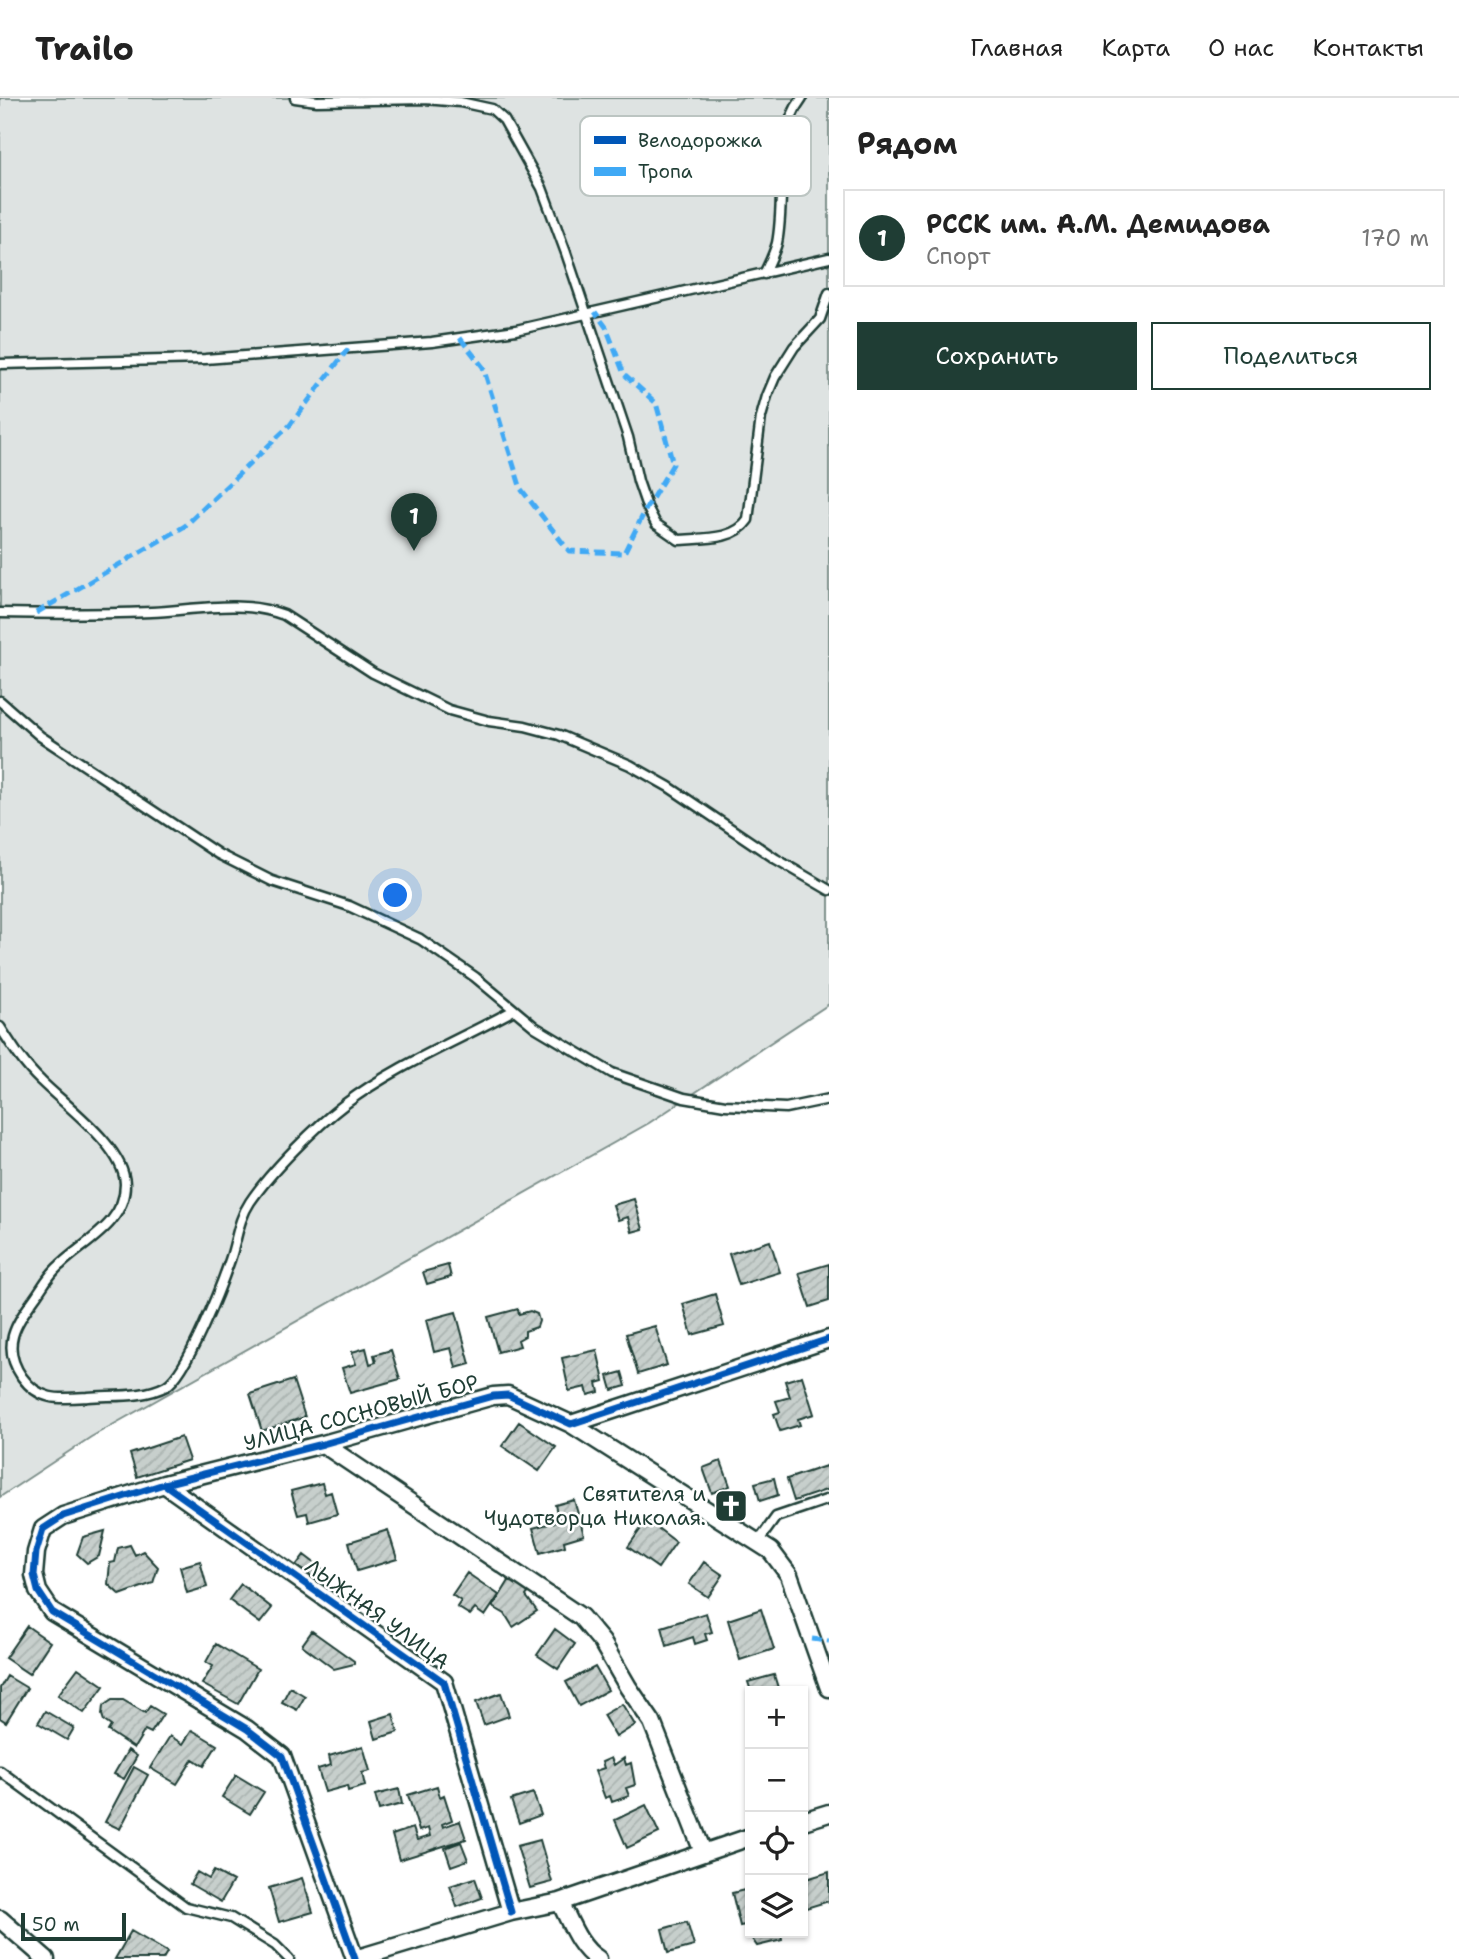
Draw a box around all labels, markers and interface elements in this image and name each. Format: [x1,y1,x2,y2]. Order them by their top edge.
text: Trailo [35,26,134,71]
text: Главная [970,32,1063,64]
text: Карта [1101,32,1170,64]
text: О нас [1208,32,1274,64]
text: Контакты [1312,32,1424,64]
legend [580,116,811,196]
text: Рядом [857,123,957,164]
text: Велодорожка [638,128,762,153]
text: Тропа [638,159,693,184]
text: РССК им. А.М. Демидова [926,206,1270,241]
text: 1 [877,223,887,253]
text: 170 m [1361,223,1429,253]
text: Спорт [926,241,991,271]
button: Сохранить [857,322,1137,390]
button: Поделиться [1151,322,1431,390]
pin: 1 [391,493,437,551]
your location [378,878,412,912]
street label: УЛИЦА СОСНОВЫЙ БОР [240,1368,482,1458]
place label: Святителя и Чудотворца Николая. [484,1480,706,1532]
church icon: Святителя и Чудотворца Николая. [712,1487,750,1525]
street label: ЛЫЖНАЯ УЛИЦА [299,1552,455,1676]
map controls [745,1686,808,1938]
button: + [745,1686,808,1749]
button: − [745,1749,808,1812]
button: locate [745,1812,808,1875]
button: layers [745,1875,808,1938]
scale bar [21,1910,126,1942]
text: 50 m [32,1912,80,1937]

